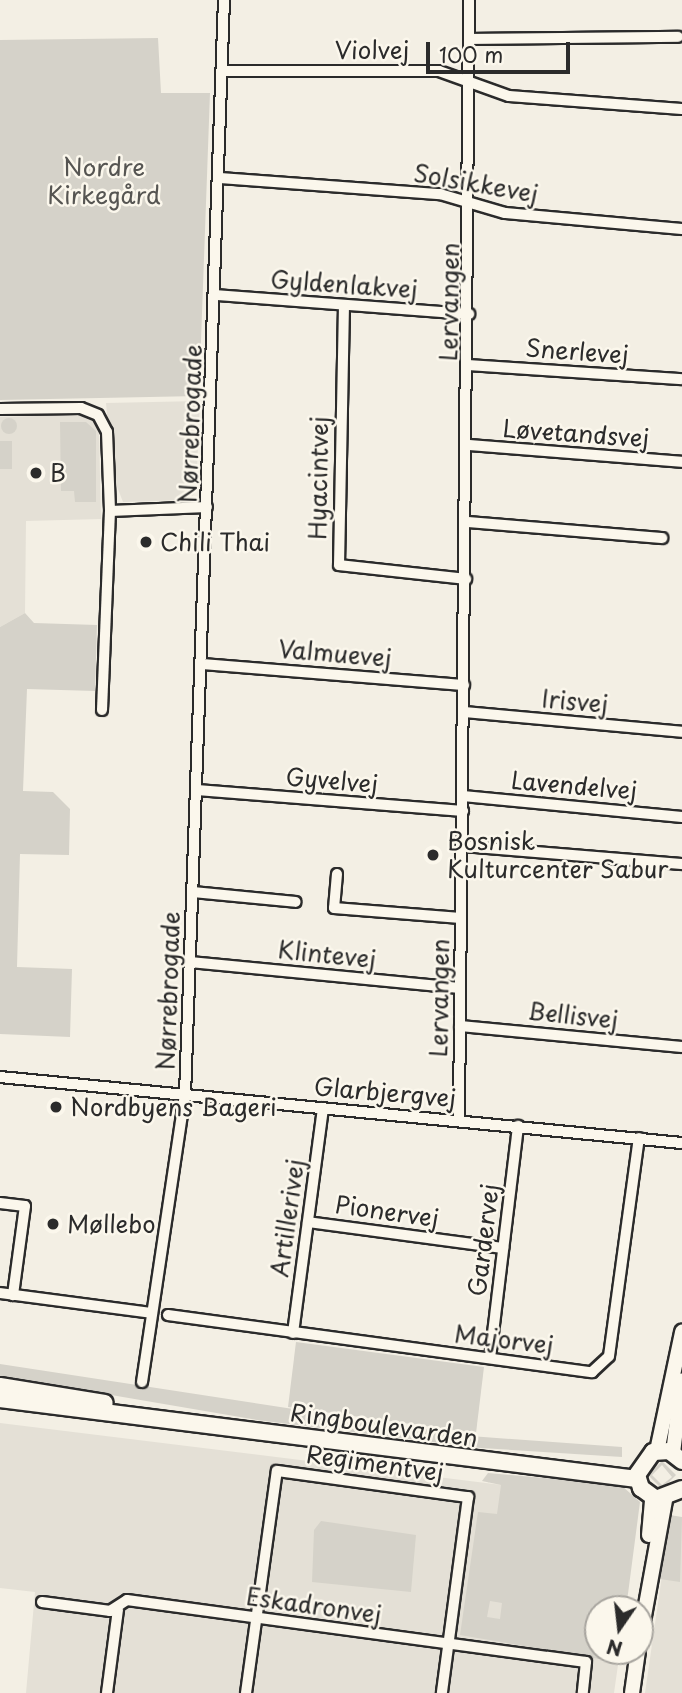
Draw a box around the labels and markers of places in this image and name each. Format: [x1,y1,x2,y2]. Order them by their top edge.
place label: B [50,459,66,487]
marker: B [28,465,44,481]
place label: Chili Thai [160,528,271,556]
marker: Chili Thai [138,534,154,550]
place label: Bosnisk Kulturcenter Sabur [447,827,670,883]
marker: Bosnisk Kulturcenter Sabur [425,847,441,863]
place label: Nordbyens Bageri [70,1093,278,1121]
marker: Nordbyens Bageri [48,1099,64,1115]
place label: Møllebo [67,1210,156,1238]
marker: Møllebo [45,1216,61,1232]

